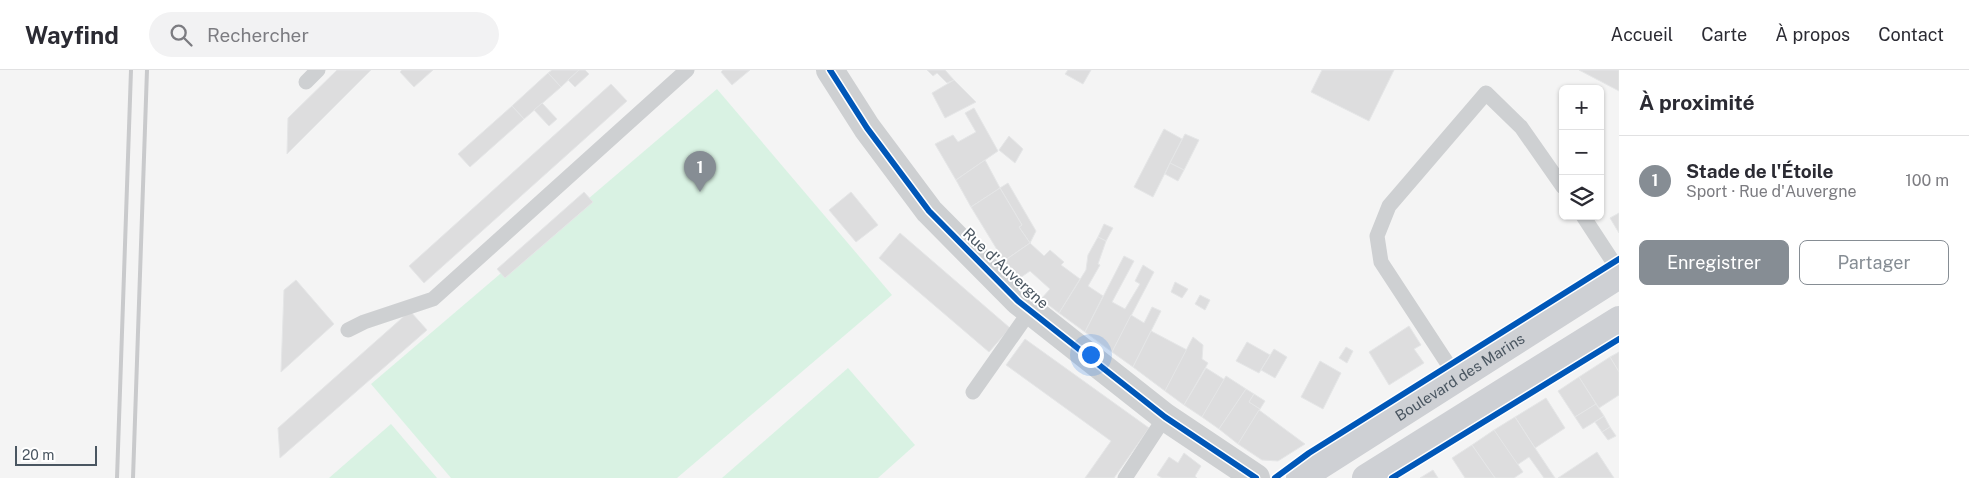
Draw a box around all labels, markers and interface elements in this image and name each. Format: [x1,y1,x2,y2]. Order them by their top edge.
search box [149,12,499,57]
text: Wayfind [25,21,119,49]
icon: search [167,21,195,49]
text: Rechercher [207,24,309,46]
text: Accueil [1611,24,1673,45]
text: Carte [1701,24,1747,45]
text: À propos [1775,24,1850,45]
text: Contact [1878,24,1944,45]
map controls [1559,85,1604,220]
button: + [1559,85,1604,130]
text: À proximité [1639,90,1755,115]
button: − [1559,130,1604,175]
pin: 1 [684,151,716,192]
text: Stade de l'Étoile [1686,160,1833,182]
text: 1 [1652,171,1658,190]
text: 100 m [1905,171,1949,190]
button: layers [1559,175,1604,220]
text: Sport · Rue d'Auvergne [1686,182,1857,201]
street label: Rue d'Auvergne [960,224,1052,312]
button: Enregistrer [1639,240,1789,285]
button: Partager [1799,240,1949,285]
street label: Boulevard des Marins [1392,329,1527,424]
your location [1078,342,1104,368]
scale bar [15,443,98,466]
text: 20 m [22,447,54,463]

